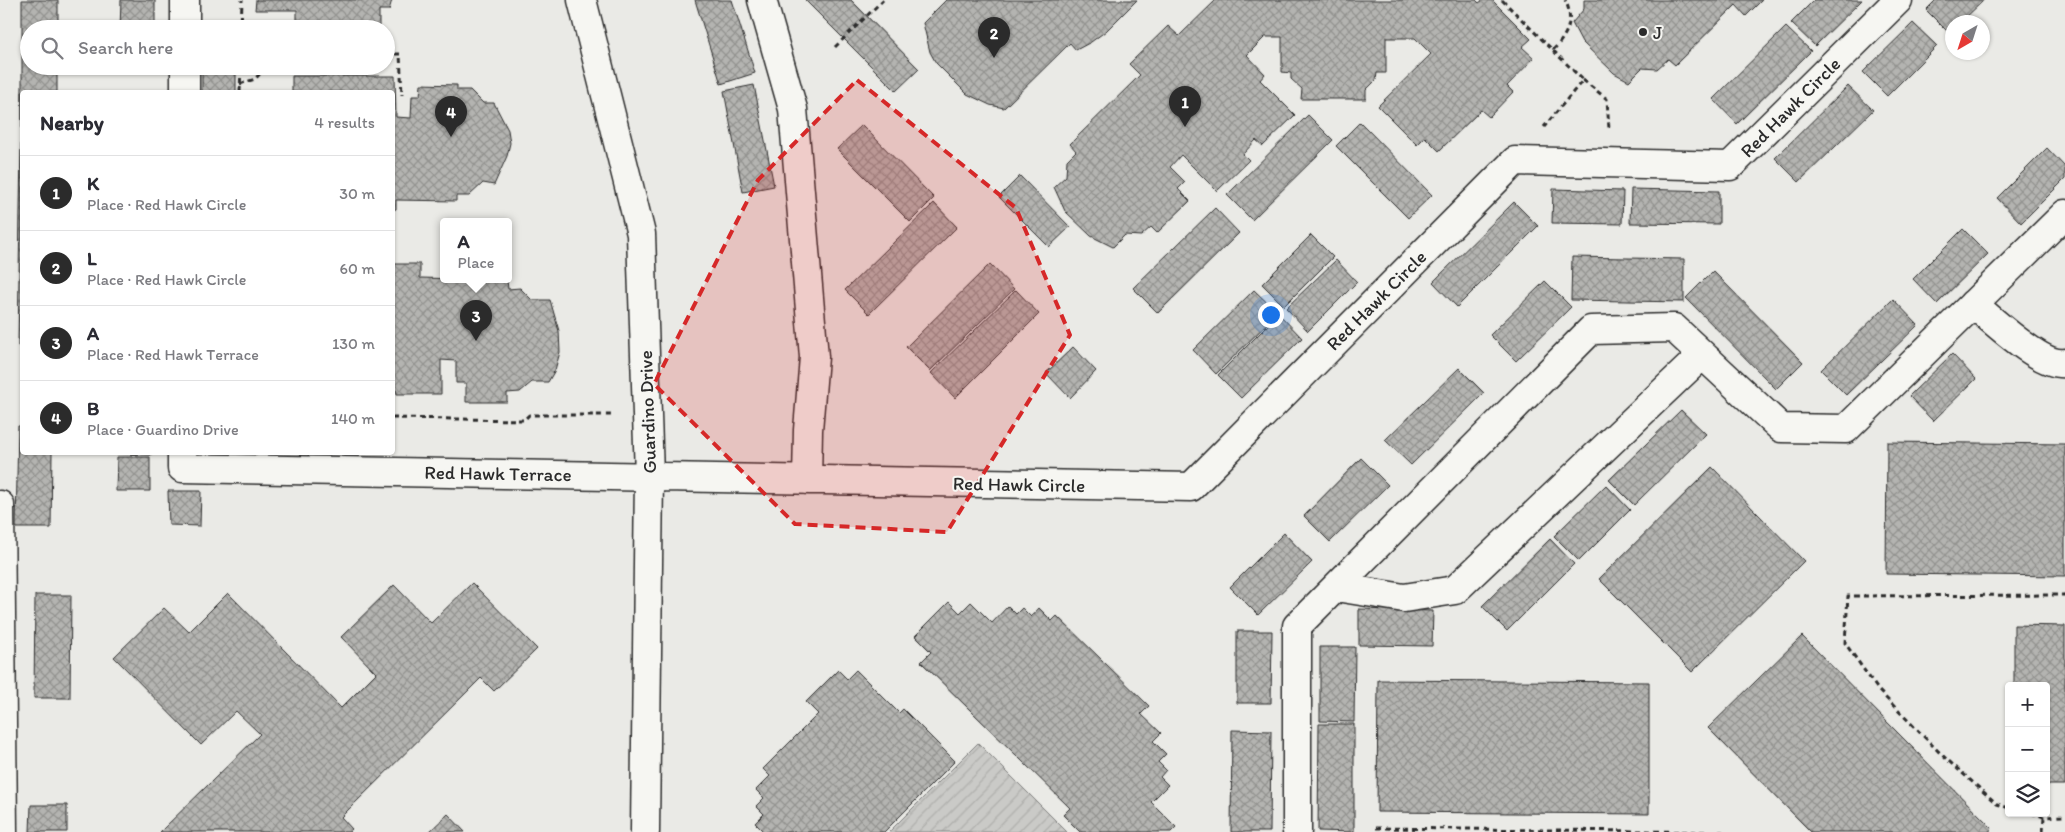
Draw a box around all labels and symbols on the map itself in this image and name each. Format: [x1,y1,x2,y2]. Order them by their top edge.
north arrow [1945,15,1990,60]
pin: 2 [978,17,1010,58]
place label: J [1653,21,1662,44]
marker: J [1637,26,1649,38]
street label: Red Hawk Circle [1735,52,1845,162]
pin: 1 [1169,86,1201,127]
pin: 4 [435,96,467,137]
street label: Red Hawk Circle [1321,245,1431,355]
pin: 3 [460,300,492,341]
your location [1258,302,1284,328]
street label: Guardino Drive [634,350,661,474]
street label: Red Hawk Terrace [424,461,572,486]
street label: Red Hawk Circle [953,472,1085,497]

